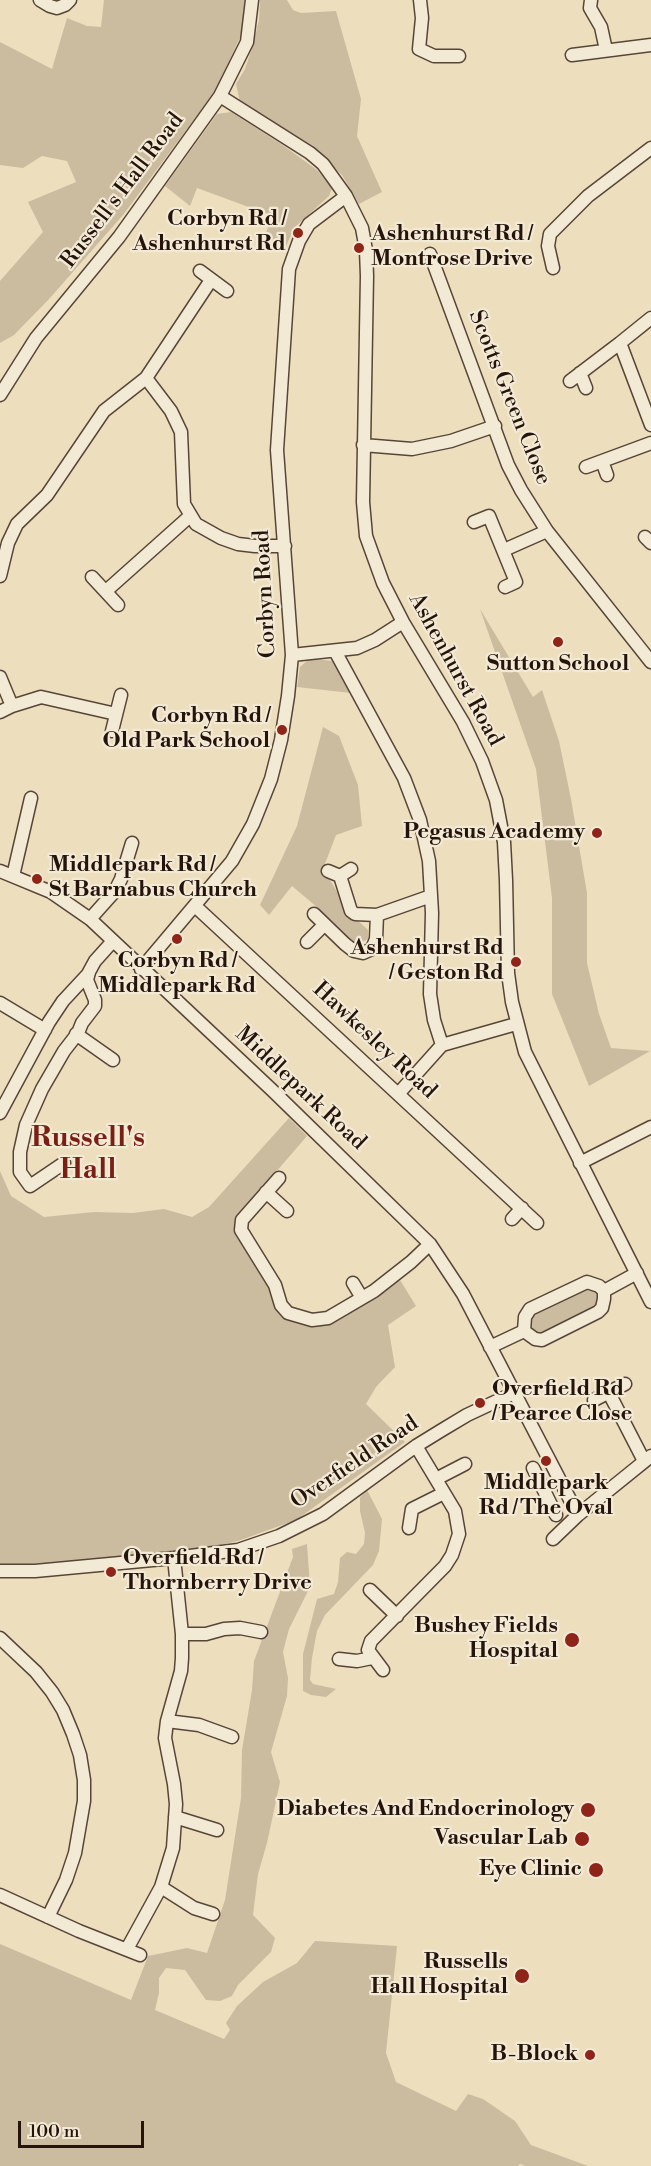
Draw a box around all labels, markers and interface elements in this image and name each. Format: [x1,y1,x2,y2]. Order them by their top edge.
street label: Russell's Hall Road [56,108,190,274]
place label: Corbyn Rd / Ashenhurst Rd [132,207,286,258]
place label: Ashenhurst Rd / Montrose Drive [371,222,533,274]
marker: Corbyn Rd / Ashenhurst Rd [291,226,305,240]
marker: Ashenhurst Rd / Montrose Drive [352,241,366,255]
street label: Scotts Green Close [462,307,556,489]
street label: Corbyn Road [249,529,283,659]
street label: Ashenhurst Road [402,589,508,751]
marker: Sutton School [551,635,565,649]
place label: Sutton School [487,652,629,678]
place label: Corbyn Rd / Old Park School [103,704,270,756]
marker: Corbyn Rd / Old Park School [275,723,289,737]
place label: Pegasus Academy [403,820,585,846]
marker: Pegasus Academy [590,826,604,840]
place label: Middlepark Rd / St Barnabus Church [49,853,257,904]
marker: Middlepark Rd / St Barnabus Church [30,872,44,886]
marker: Corbyn Rd / Middlepark Rd [170,932,184,946]
place label: Ashenhurst Rd / Geston Rd [350,936,504,987]
place label: Corbyn Rd / Middlepark Rd [98,949,256,1000]
marker: Ashenhurst Rd / Geston Rd [509,955,523,969]
street label: Hawkesley Road [307,977,441,1105]
street label: Middlepark Road [229,1022,371,1156]
district label: Russell's Hall [31,1122,145,1188]
place label: Overfield Rd / Pearce Close [492,1377,632,1428]
marker: Overfield Rd / Pearce Close [473,1396,487,1410]
street label: Overfield Road [286,1411,424,1515]
marker: Middlepark Rd / The Oval [539,1454,553,1468]
place label: Middlepark Rd / The Oval [479,1471,613,1522]
place label: Overfield Rd / Thornberry Drive [123,1546,312,1598]
marker: Overfield Rd / Thornberry Drive [104,1565,118,1579]
place label: Bushey Fields Hospital [414,1614,558,1666]
marker: Bushey Fields Hospital [563,1631,581,1649]
place label: Diabetes And Endocrinology [277,1797,574,1823]
marker: Diabetes And Endocrinology [579,1801,597,1819]
place label: Vascular Lab [434,1826,568,1852]
marker: Vascular Lab [573,1830,591,1848]
place label: Eye Clinic [479,1857,582,1883]
marker: Eye Clinic [587,1861,605,1879]
place label: Russells Hall Hospital [371,1950,508,2002]
marker: Russells Hall Hospital [513,1967,531,1985]
place label: B-Block [490,2042,578,2068]
marker: B-Block [583,2048,597,2062]
scale bar [21,2109,147,2147]
text: 100 m [29,2120,80,2143]

